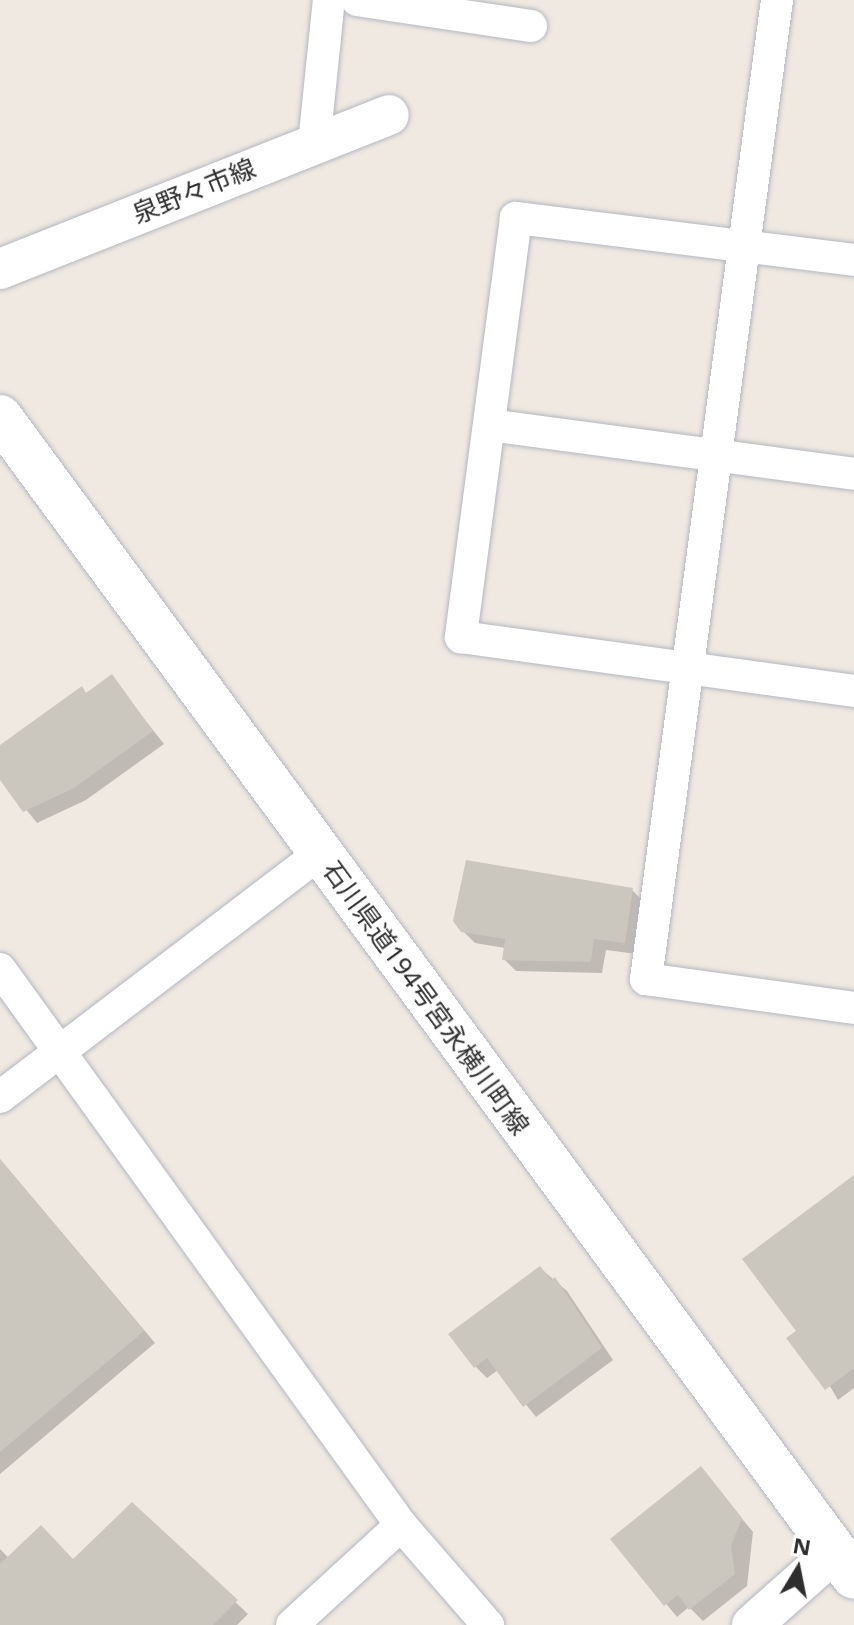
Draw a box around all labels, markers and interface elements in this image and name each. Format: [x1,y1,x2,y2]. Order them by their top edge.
street label: 泉野々市線 [128,152,260,230]
street label: 石川県道194号宮永横川町線 [316,855,536,1141]
north arrow [758,1529,838,1609]
text: N [791,1529,814,1562]

